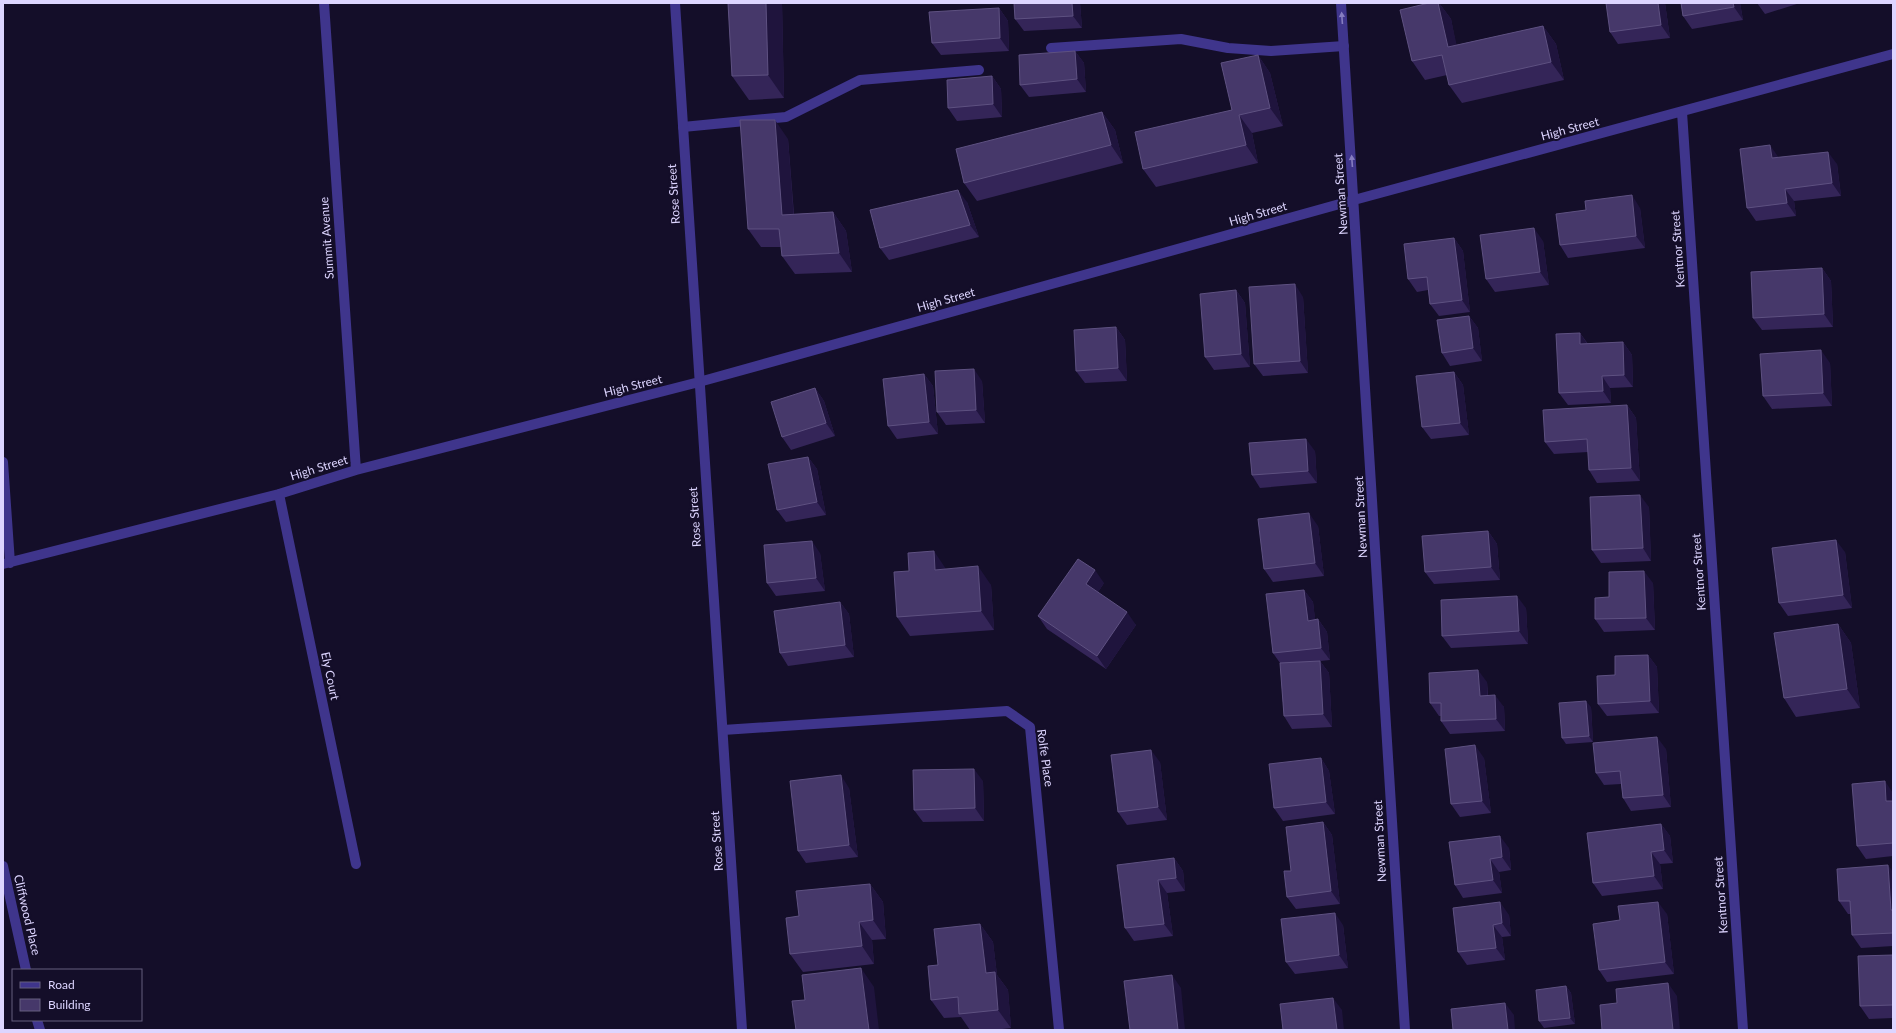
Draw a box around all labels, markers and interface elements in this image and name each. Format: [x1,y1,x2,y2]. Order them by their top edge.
one-way arrow [1339,12,1346,24]
street label: High Street [1539,113,1601,143]
street label: Newman Street [1330,152,1351,235]
one-way arrow [1348,155,1355,167]
street label: Rose Street [664,163,683,225]
street label: Summit Avenue [316,196,337,280]
street label: High Street [1227,198,1289,229]
street label: Kentnor Street [1667,209,1688,288]
street label: High Street [915,284,977,315]
street label: High Street [602,371,664,400]
street label: High Street [288,451,350,483]
street label: Newman Street [1351,475,1370,558]
street label: Rose Street [685,486,704,548]
street label: Kentnor Street [1688,532,1709,611]
street label: Ely Court [318,651,343,702]
street label: Rolfe Place [1034,728,1057,788]
street label: Newman Street [1370,799,1389,882]
street label: Rose Street [707,810,726,872]
street label: Kentnor Street [1710,855,1731,934]
street label: Cliffwood Place [11,873,44,957]
legend [12,969,142,1021]
text: Road [48,977,75,992]
text: Building [48,997,91,1012]

